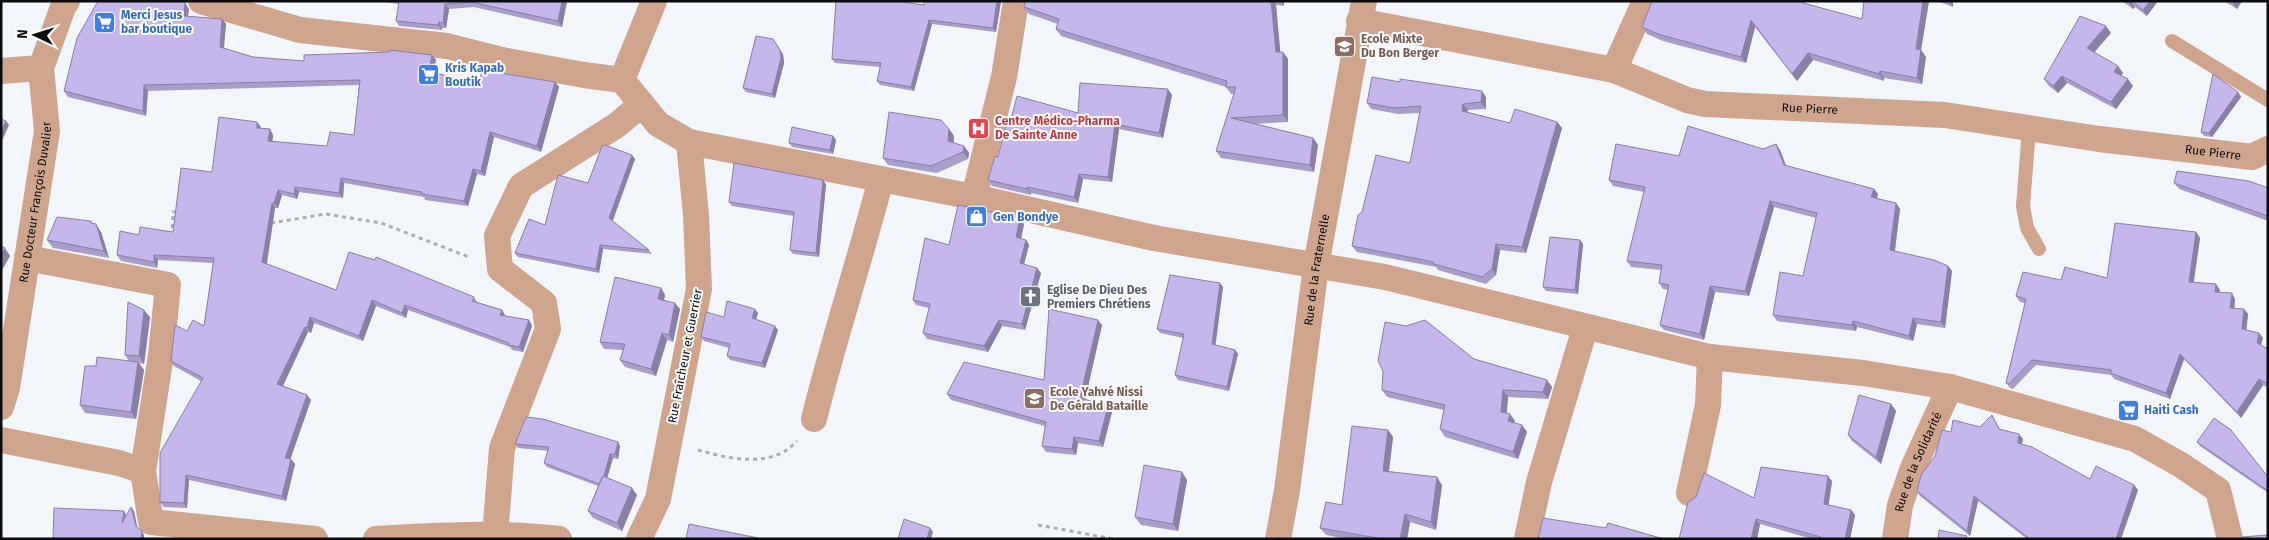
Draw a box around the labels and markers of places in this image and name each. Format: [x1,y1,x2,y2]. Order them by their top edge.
place label: Merci Jesus bar boutique [121,8,192,36]
supermarket icon: Merci Jesus bar boutique [93,10,117,34]
place label: Ecole Mixte Du Bon Berger [1361,32,1439,60]
school or university icon: Ecole Mixte Du Bon Berger [1333,34,1357,58]
place label: Kris Kapab Boutik [445,61,504,89]
supermarket icon: Kris Kapab Boutik [417,63,441,87]
place label: Centre Médico-Pharma De Sainte Anne [995,114,1120,142]
hospital icon: Centre Médico-Pharma De Sainte Anne [967,116,991,140]
shop icon: Gen Bondye [965,205,989,229]
place label: Gen Bondye [993,210,1059,224]
place label: Eglise De Dieu Des Premiers Chrétiens [1047,283,1151,311]
church icon: Eglise De Dieu Des Premiers Chrétiens [1019,285,1043,309]
place label: Ecole Yahvé Nissi De Gérald Bataille [1050,385,1149,413]
school or university icon: Ecole Yahvé Nissi De Gérald Bataille [1022,387,1046,411]
supermarket icon: Haiti Cash [2116,398,2140,422]
place label: Haiti Cash [2144,403,2199,417]

